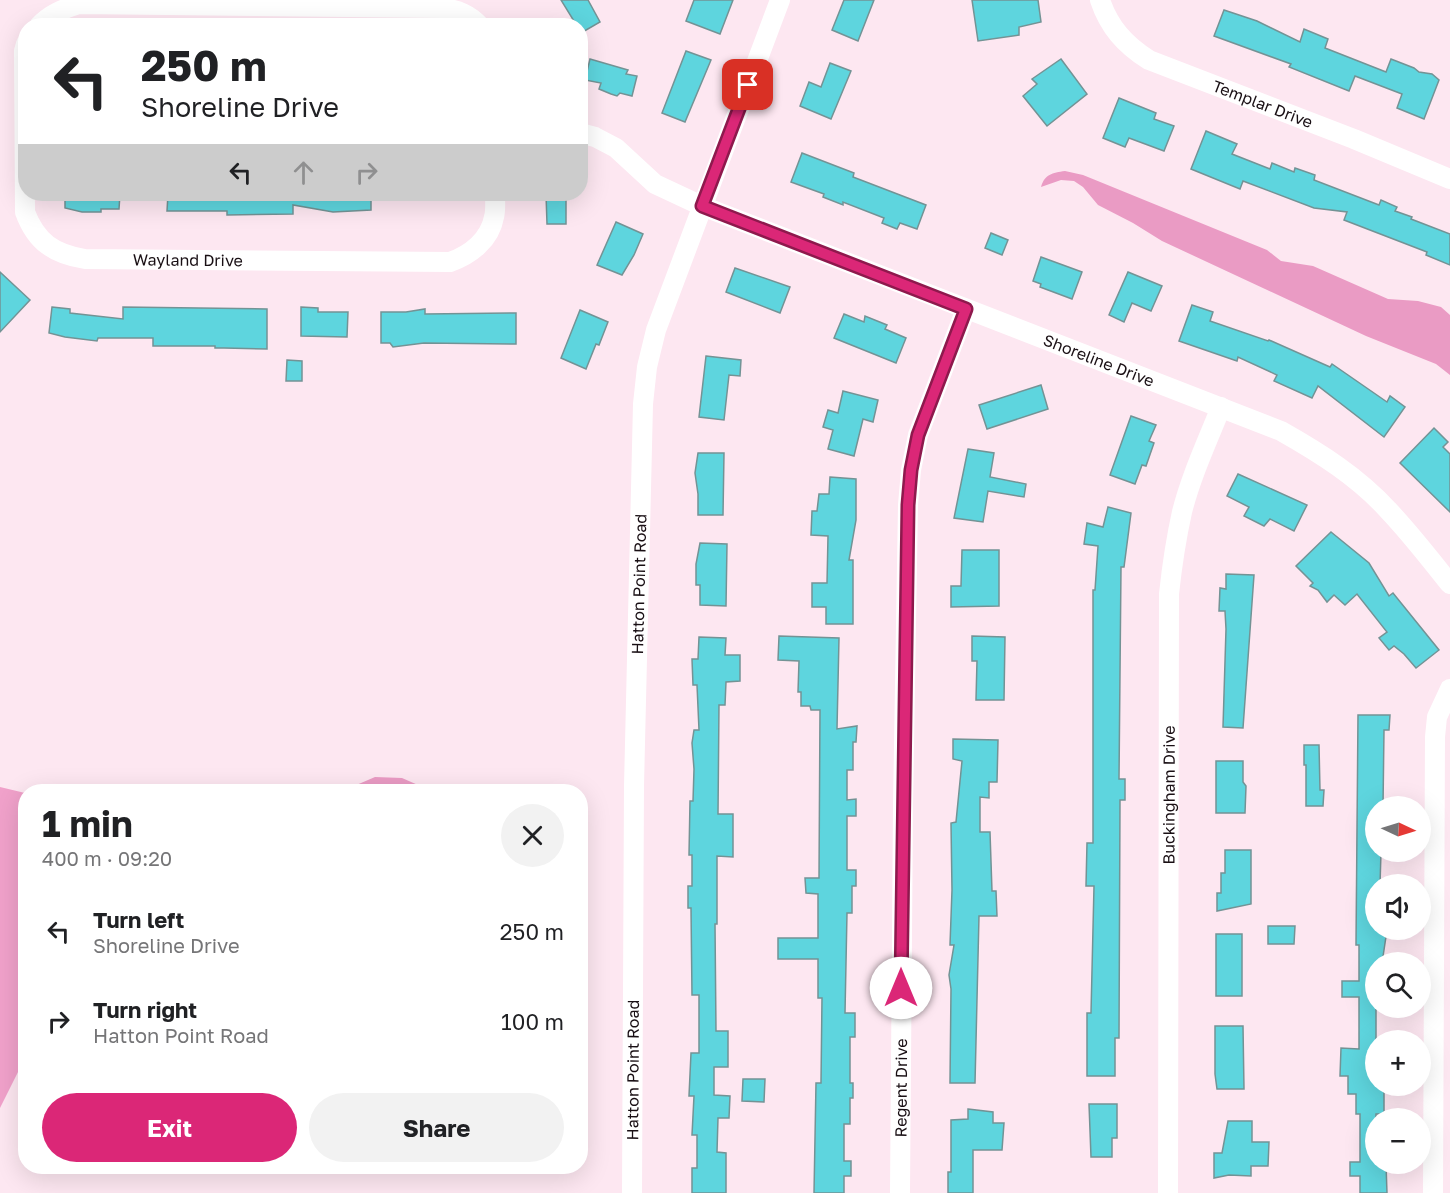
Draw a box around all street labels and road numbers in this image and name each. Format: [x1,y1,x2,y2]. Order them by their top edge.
street label: Templar Drive [1210,75,1316,132]
street label: Wayland Drive [133,249,243,270]
street label: Shoreline Drive [1041,330,1157,391]
street label: Hatton Point Road [627,513,650,655]
street label: Buckingham Drive [1159,726,1179,864]
street label: Hatton Point Road [622,1000,643,1140]
street label: Regent Drive [890,1038,911,1138]

